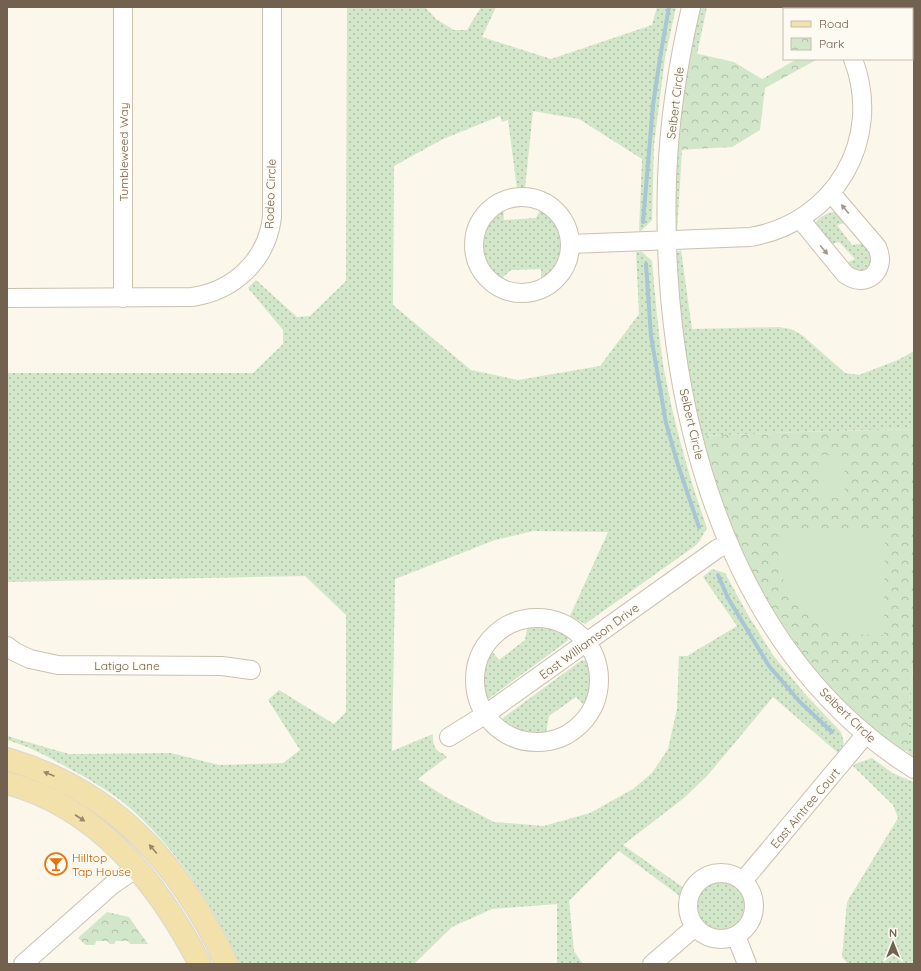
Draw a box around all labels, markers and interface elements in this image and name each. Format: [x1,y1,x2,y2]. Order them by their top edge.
legend [783,8,913,60]
text: Road [819,16,849,31]
text: Park [819,36,844,51]
street label: Seibert Circle [663,66,687,140]
street label: Tumbleweed Way [116,103,131,201]
street label: Rodeo Circle [261,158,279,229]
one-way arrow [841,205,850,214]
one-way arrow [820,244,829,255]
street label: Seibert Circle [677,387,708,461]
street label: East Williamson Drive [536,600,642,682]
street label: Latigo Lane [94,658,160,673]
street label: Seibert Circle [817,684,879,746]
street label: East Aintree Court [767,765,843,851]
one-way arrow [42,770,54,776]
one-way arrow [74,814,86,821]
one-way arrow [148,844,158,854]
place label: Hilltop Tap House [72,850,131,879]
bar icon: Hilltop Tap House [43,851,69,877]
north arrow [873,923,913,963]
text: N [889,926,897,940]

